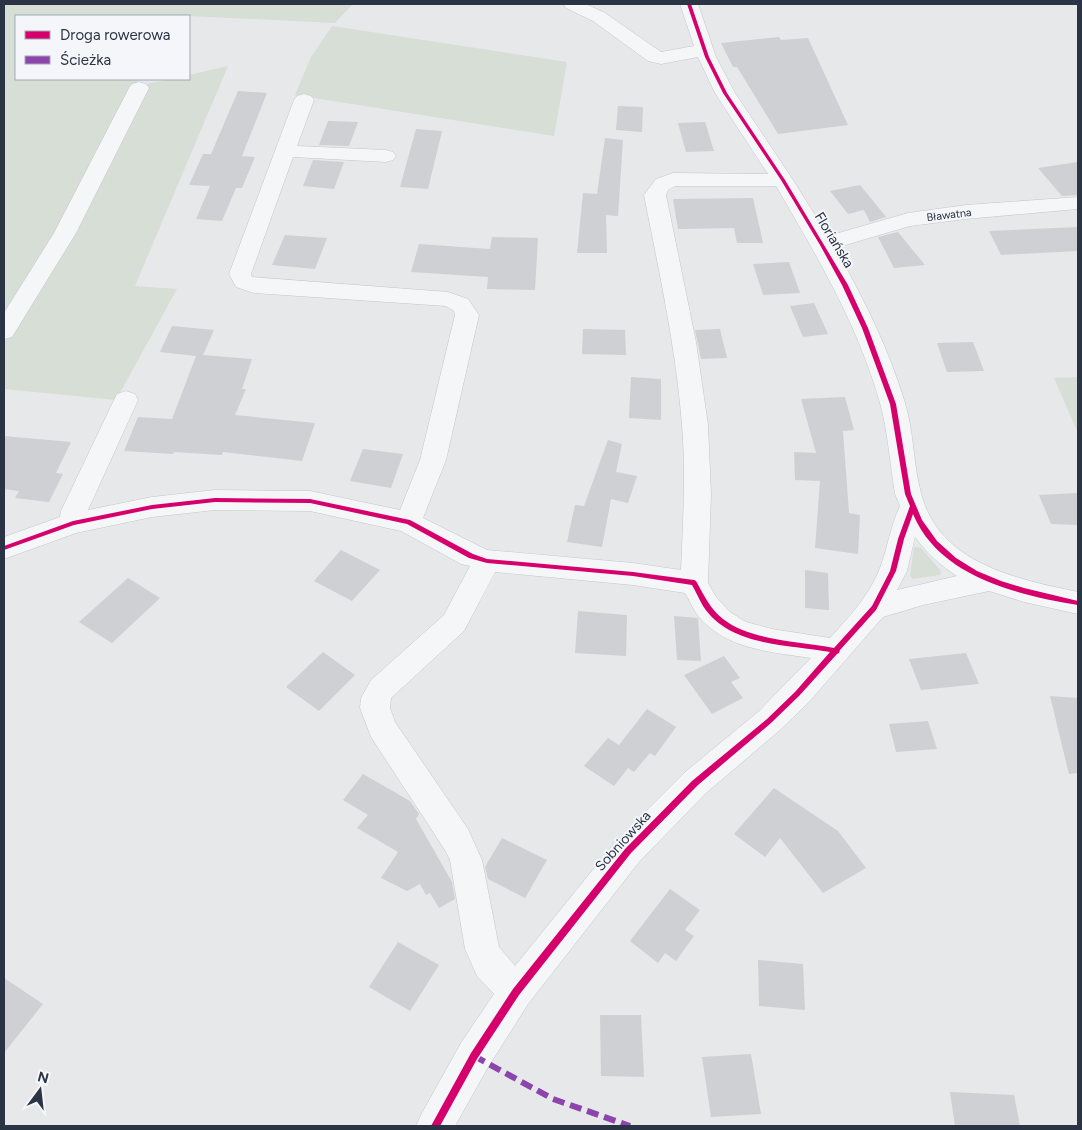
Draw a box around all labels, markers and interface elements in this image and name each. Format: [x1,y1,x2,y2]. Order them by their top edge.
legend [15,15,190,80]
text: Droga rowerowa [60,26,170,44]
text: Ścieżka [60,51,111,69]
street label: Bławatna [926,206,972,224]
street label: Floriańska [811,209,857,271]
street label: Sobniowska [592,807,654,875]
north arrow [15,1065,65,1115]
text: N [36,1068,51,1088]

